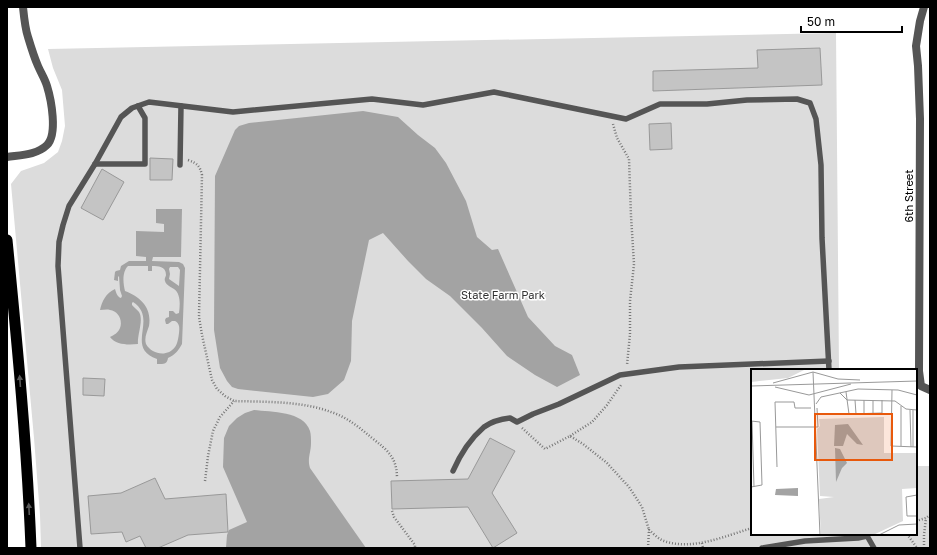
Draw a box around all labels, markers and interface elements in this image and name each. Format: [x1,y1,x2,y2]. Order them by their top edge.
scale bar [801,8,902,34]
text: 50 m [807,14,835,29]
street label: 6th Street [902,169,915,223]
park label: State Farm Park [461,288,545,301]
inset map [751,369,917,535]
one-way arrow [17,375,23,387]
one-way arrow [26,502,32,515]

